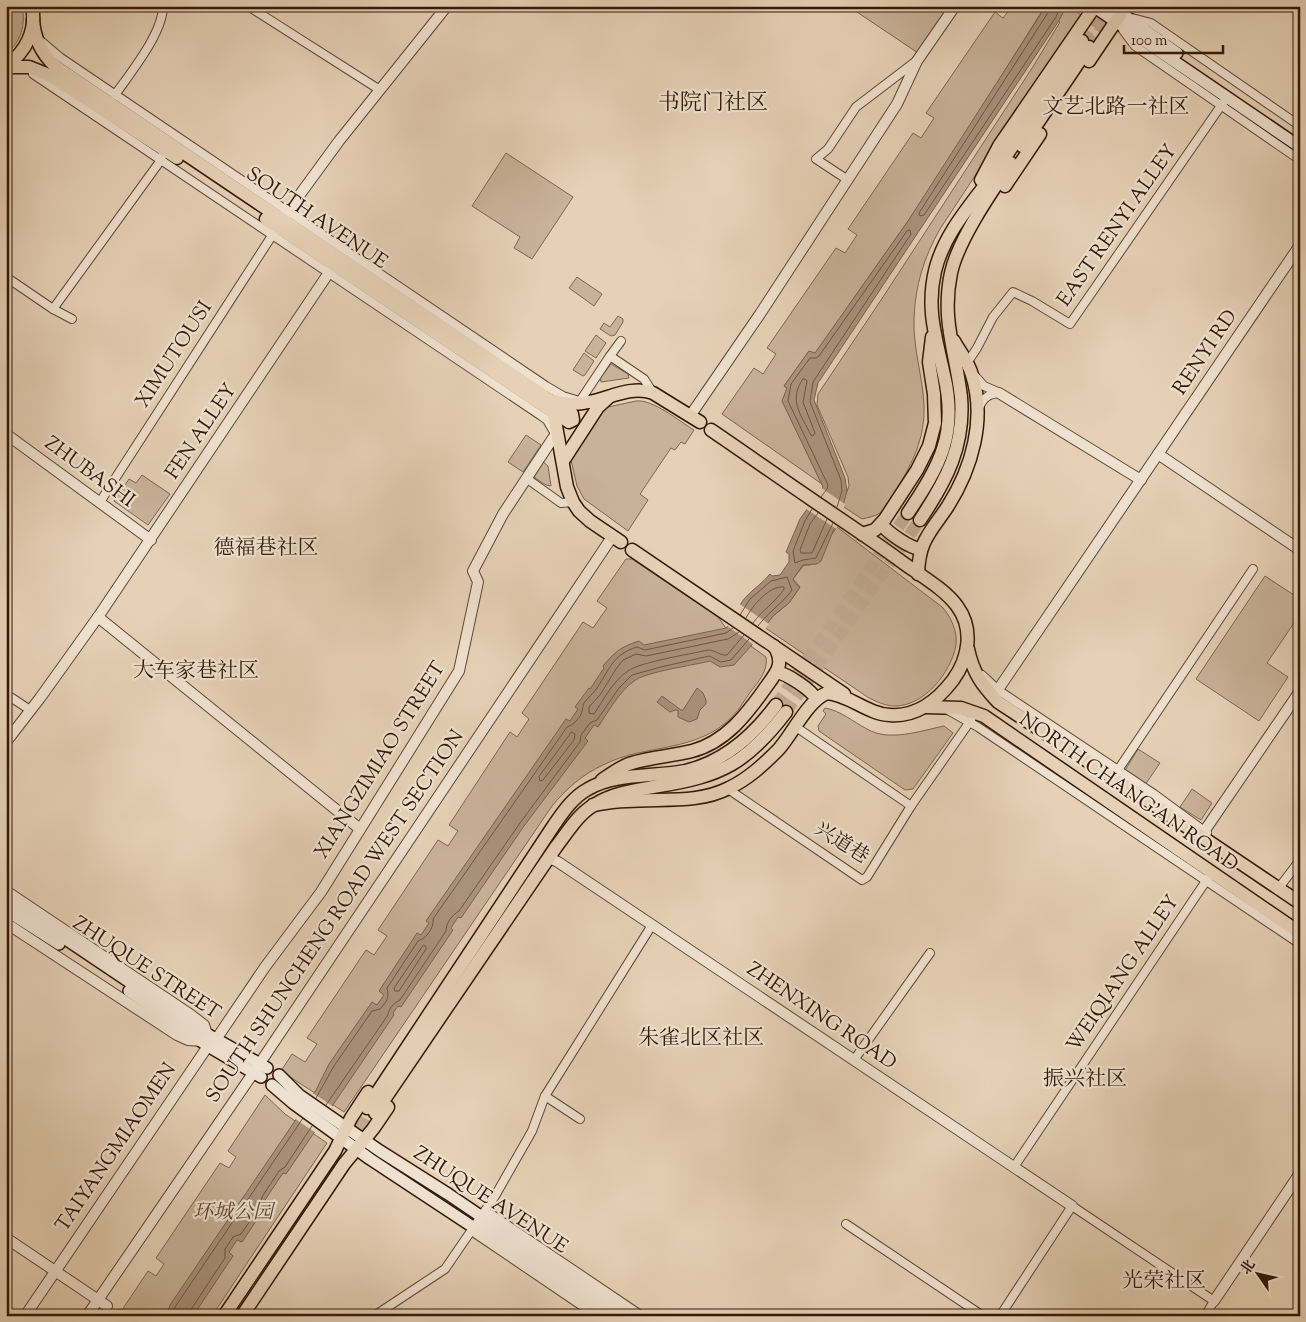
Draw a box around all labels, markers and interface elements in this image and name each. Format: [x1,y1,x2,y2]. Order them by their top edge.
scale bar [1124,22,1222,54]
text: 100 m [1131,31,1168,52]
district label: 书院门社区 [658,88,768,120]
district label: 文艺北路一社区 [1043,93,1190,123]
street label: EAST RENYI ALLEY [1051,139,1185,313]
street label: SOUTH AVENUE [239,161,393,277]
street label: XIMUTOUSI [130,296,221,414]
street label: RENYI RD [1167,304,1245,402]
street label: FEN ALLEY [159,378,245,486]
street label: ZHUBASHI [38,430,141,516]
district label: 德福巷社区 [214,534,319,564]
district label: 大车家巷社区 [133,657,259,687]
street label: XIANGZIMIAO STREET [308,657,454,865]
street label: NORTH CHANG'AN ROAD [1012,706,1244,880]
street label: SOUTH SHUNCHENG ROAD WEST SECTION [200,725,472,1109]
street label: 兴道巷 [808,816,874,872]
street label: WEIQIANG ALLEY [1061,890,1187,1058]
street label: ZHUQUE STREET [66,910,226,1028]
street label: ZHENXING ROAD [740,956,902,1078]
district label: 朱雀北区社区 [638,1024,764,1054]
street label: TAIYANGMIAOMEN [49,1058,185,1238]
district label: 振兴社区 [1043,1065,1127,1095]
street label: ZHUQUE AVENUE [407,1140,573,1262]
park label: 环城公园 [193,1199,276,1228]
north arrow [1234,1250,1284,1300]
text: 北 [1237,1256,1261,1279]
district label: 光荣社区 [1122,1267,1206,1297]

